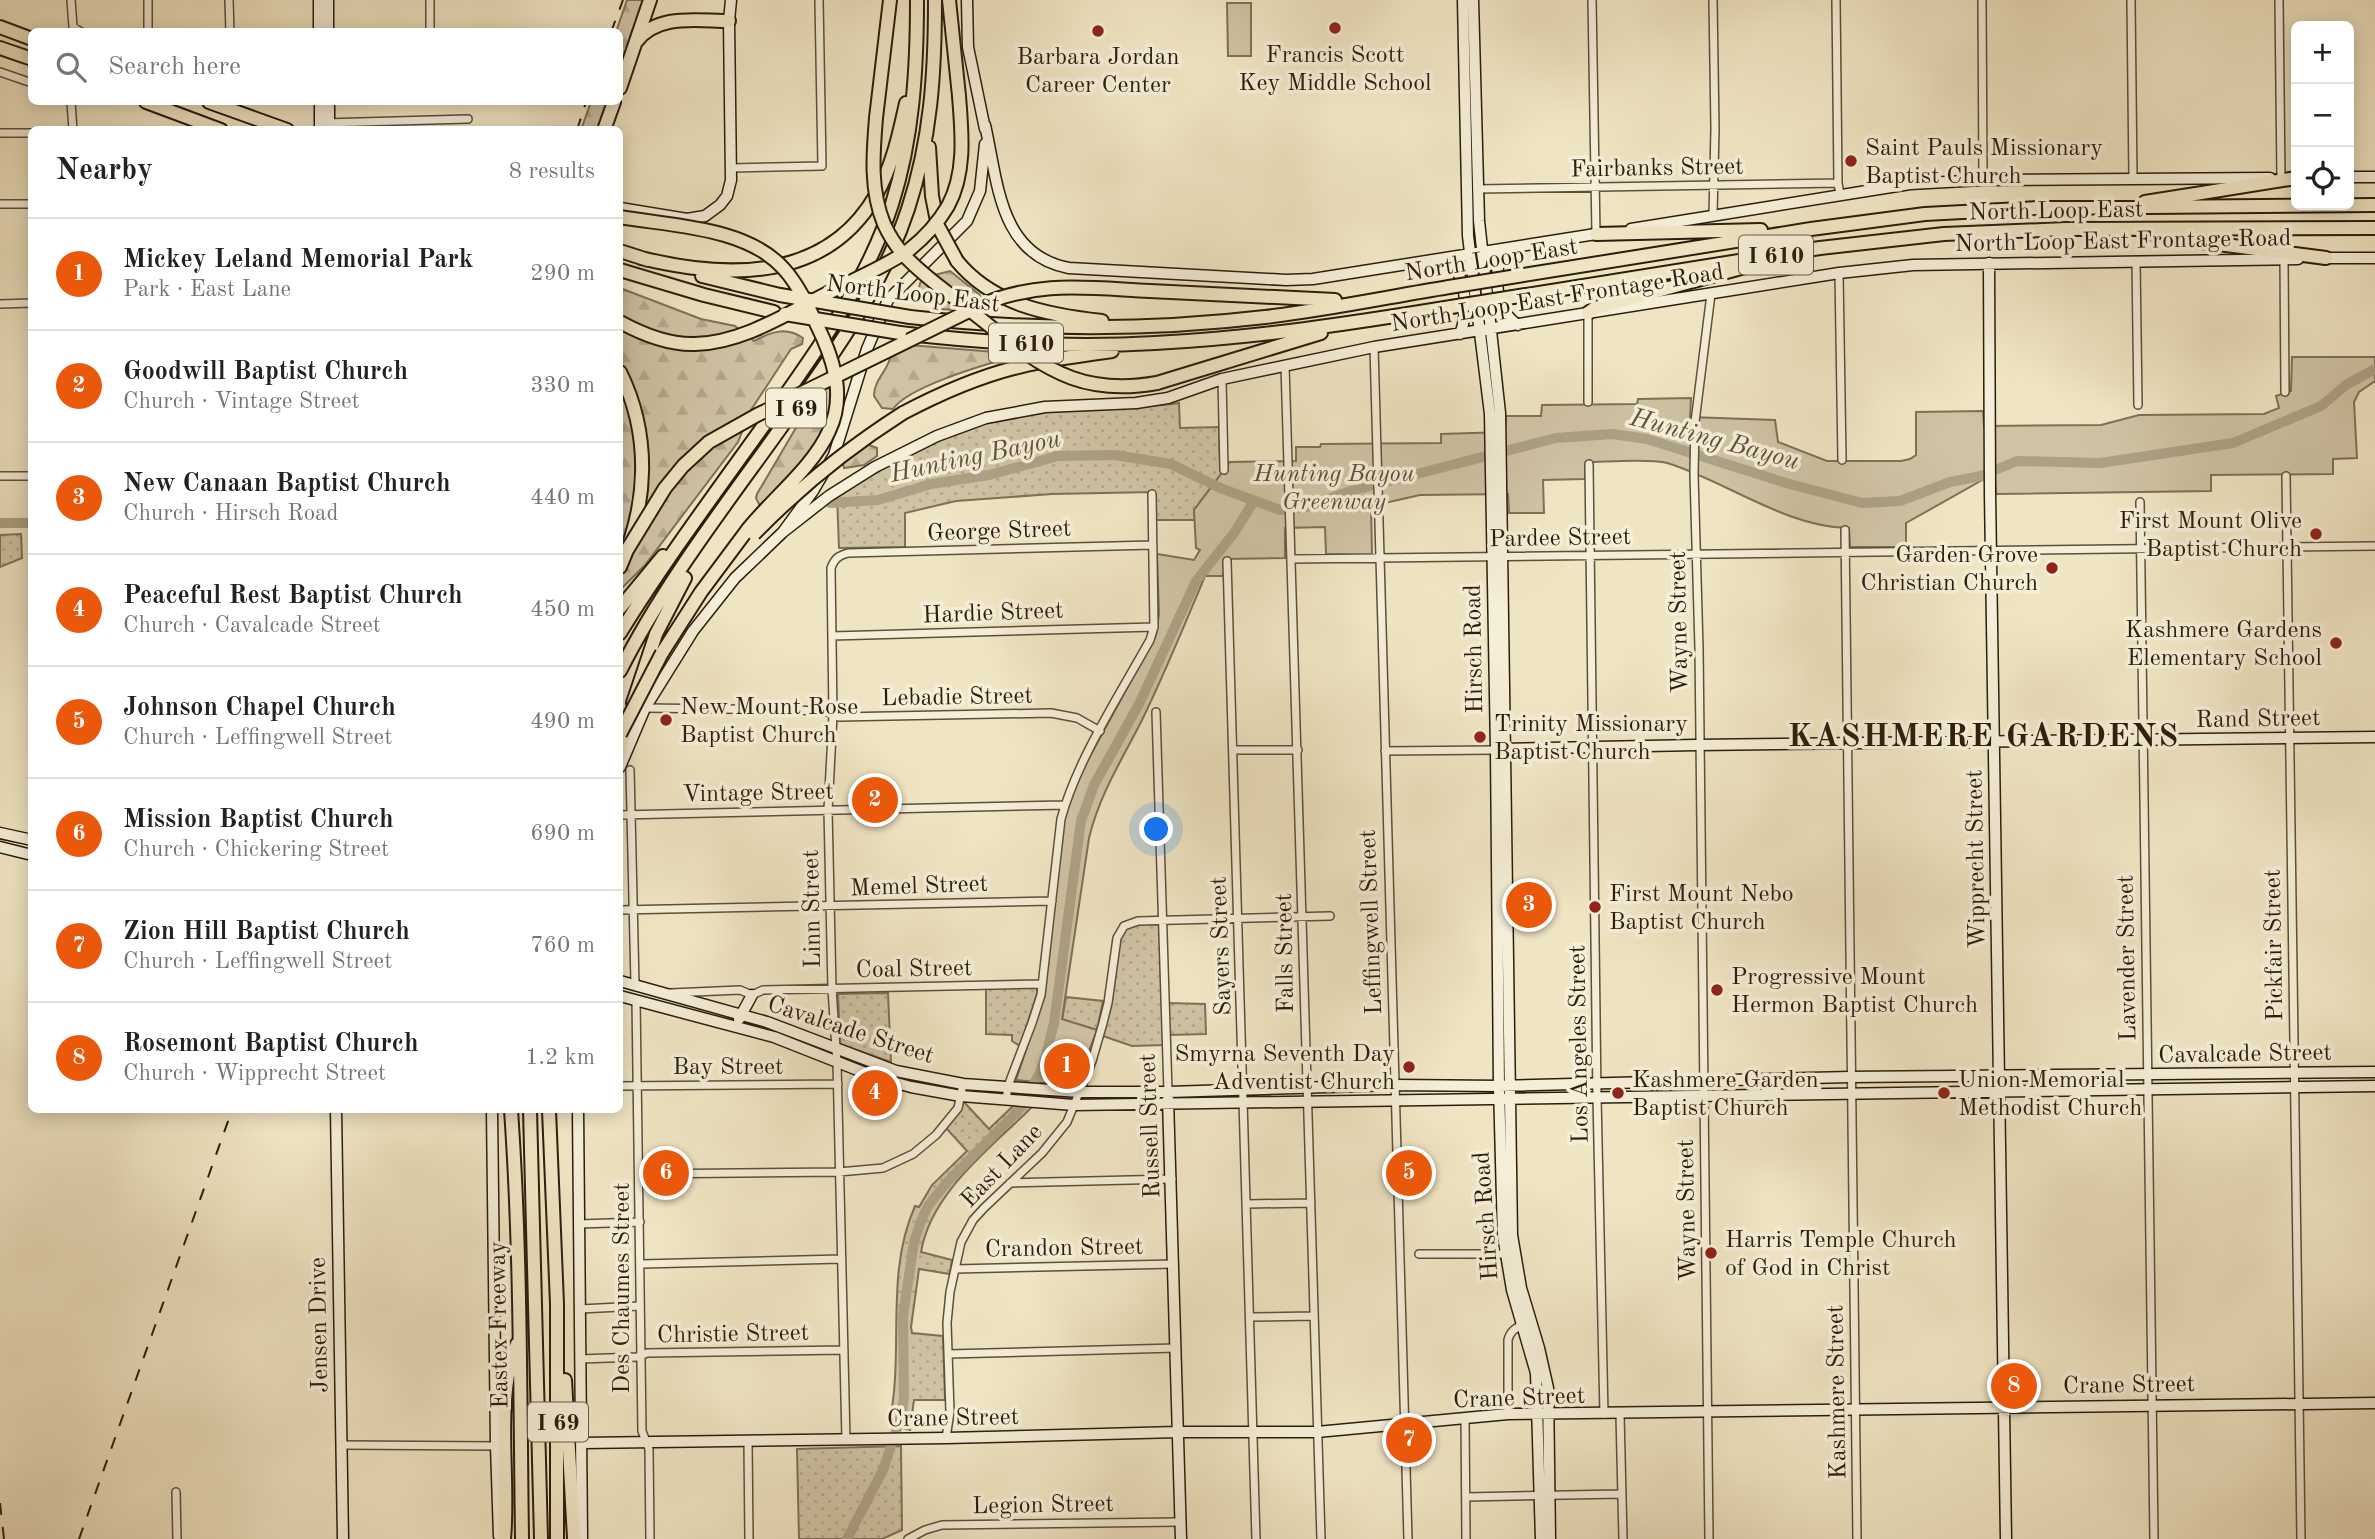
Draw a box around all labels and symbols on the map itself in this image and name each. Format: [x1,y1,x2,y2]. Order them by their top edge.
marker: Francis Scott Key Middle School [1327,20,1343,36]
marker: Barbara Jordan Career Center [1090,23,1106,39]
place label: Francis Scott Key Middle School [1238,44,1432,96]
place label: Barbara Jordan Career Center [1017,46,1179,98]
place label: Saint Pauls Missionary Baptist Church [1865,137,2103,189]
marker: Saint Pauls Missionary Baptist Church [1843,153,1859,169]
street label: Fairbanks Street [1570,155,1744,183]
street label: North Loop East [1969,198,2144,226]
street label: North Loop East Frontage Road [1954,227,2292,257]
street label: North Loop East [1403,235,1579,286]
road number: I 610 [1739,236,1813,274]
street label: North Loop East Frontage Road [1389,261,1726,337]
street label: North Loop East [825,272,1001,318]
road number: I 610 [989,324,1063,362]
road number: I 69 [766,388,826,428]
water label: Hunting Bayou [1626,405,1802,475]
water label: Hunting Bayou [887,426,1063,488]
park label: Hunting Bayou Greenway [1253,463,1415,515]
place label: First Mount Olive Baptist Church [2119,510,2302,562]
street label: George Street [926,517,1072,547]
street label: Pardee Street [1489,526,1631,552]
marker: First Mount Olive Baptist Church [2308,526,2324,542]
place label: Garden Grove Christian Church [1860,544,2038,596]
street label: Wayne Street [1667,551,1693,693]
marker: Garden Grove Christian Church [2044,560,2060,576]
street label: Hirsch Road [1462,584,1488,714]
street label: Hardie Street [922,600,1064,628]
place label: Kashmere Gardens Elementary School [2125,619,2322,671]
marker: Kashmere Gardens Elementary School [2328,635,2344,651]
street label: Lebadie Street [881,685,1033,711]
place label: New Mount Rose Baptist Church [680,696,858,748]
street label: Rand Street [2195,707,2321,733]
marker: New Mount Rose Baptist Church [658,712,674,728]
place label: Trinity Missionary Baptist Church [1494,713,1688,765]
district label: KASHMERE GARDENS [1788,722,2180,754]
marker: Trinity Missionary Baptist Church [1472,729,1488,745]
street label: Wipprecht Street [1963,769,1991,949]
pin: 2 [852,774,898,826]
street label: Vintage Street [682,781,834,807]
your location [1139,812,1173,846]
street label: Leffingwell Street [1357,829,1387,1015]
street label: Linn Street [800,849,826,969]
street label: Pickfair Street [2262,869,2288,1021]
street label: Memel Street [850,873,988,901]
street label: Lavender Street [2115,875,2141,1041]
street label: Sayers Street [1208,876,1236,1016]
pin: 3 [1506,879,1552,931]
place label: First Mount Nebo Baptist Church [1609,883,1794,935]
street label: Falls Street [1273,893,1299,1013]
marker: First Mount Nebo Baptist Church [1587,899,1603,915]
street label: Los Angeles Street [1566,944,1594,1143]
street label: Coal Street [856,957,973,983]
place label: Progressive Mount Hermon Baptist Church [1731,966,1978,1018]
marker: Progressive Mount Hermon Baptist Church [1709,982,1725,998]
street label: Cavalcade Street [764,993,937,1069]
pin: 1 [1044,1040,1090,1092]
street label: Cavalcade Street [2158,1041,2332,1069]
place label: Smyrna Seventh Day Adventist Church [1174,1043,1395,1095]
street label: Russell Street [1136,1053,1166,1199]
street label: Bay Street [672,1056,784,1080]
marker: Smyrna Seventh Day Adventist Church [1401,1059,1417,1075]
pin: 4 [852,1067,898,1119]
place label: Kashmere Garden Baptist Church [1632,1069,1819,1121]
place label: Union Memorial Methodist Church [1958,1069,2142,1121]
marker: Kashmere Garden Baptist Church [1610,1085,1626,1101]
marker: Union Memorial Methodist Church [1936,1085,1952,1101]
street label: East Lane [957,1120,1048,1213]
street label: Wayne Street [1675,1139,1701,1281]
pin: 6 [643,1147,689,1199]
pin: 5 [1386,1147,1432,1199]
street label: Hirsch Road [1471,1150,1503,1281]
street label: Des Chaumes Street [611,1182,635,1394]
place label: Harris Temple Church of God in Christ [1725,1229,1957,1281]
street label: Crandon Street [985,1236,1143,1262]
street label: Eastex Freeway [487,1241,513,1409]
marker: Harris Temple Church of God in Christ [1703,1245,1719,1261]
street label: Jensen Drive [307,1257,333,1393]
street label: Kashmere Street [1824,1304,1852,1480]
street label: Christie Street [657,1322,809,1348]
pin: 8 [1991,1360,2037,1412]
street label: Crane Street [2063,1373,2195,1399]
street label: Crane Street [1453,1385,1586,1413]
road number: I 69 [528,1402,588,1442]
street label: Crane Street [887,1406,1019,1432]
pin: 7 [1386,1414,1432,1466]
street label: Legion Street [972,1493,1114,1519]

